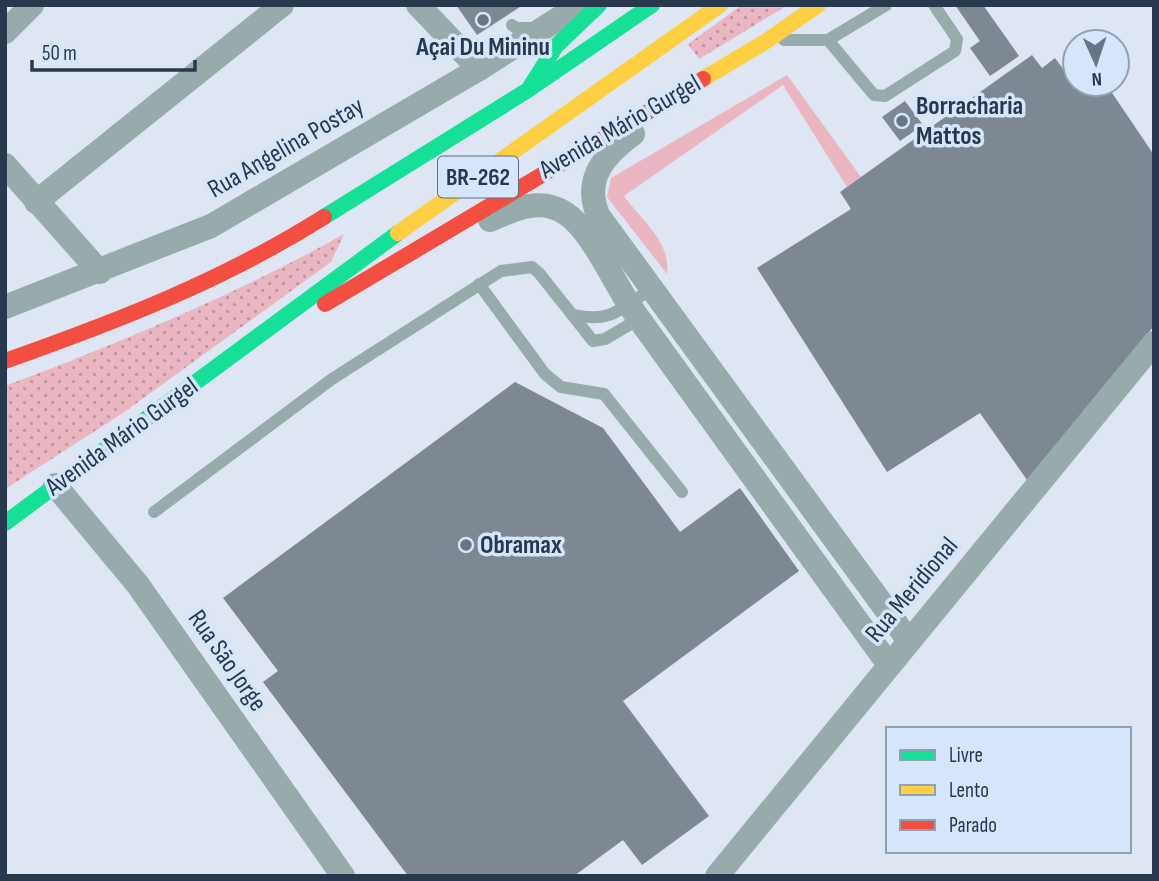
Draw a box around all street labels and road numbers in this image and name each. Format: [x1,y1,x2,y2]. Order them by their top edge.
street label: Avenida Mário Gurgel [533,68,706,186]
street label: Rua Angelina Postay [203,91,369,205]
road number: BR-262 [438,156,518,197]
street label: Avenida Mário Gurgel [39,371,204,503]
street label: Rua Meridional [859,531,965,649]
street label: Rua São Jorge [181,604,273,718]

